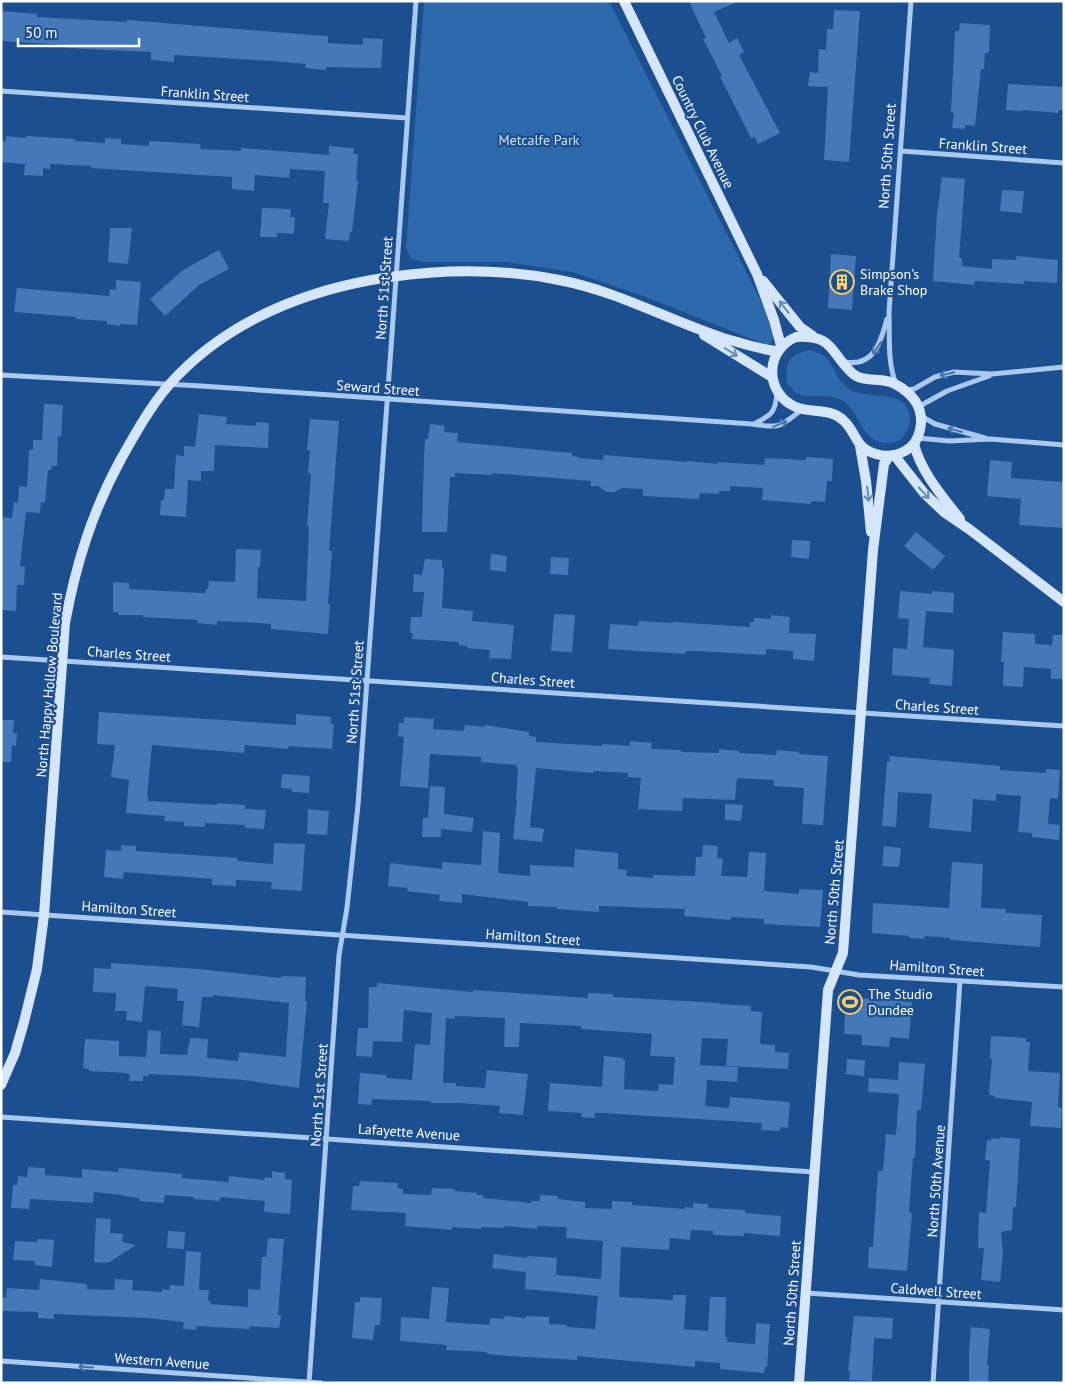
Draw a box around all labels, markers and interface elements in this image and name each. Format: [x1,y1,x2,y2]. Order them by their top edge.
scale bar [18,15,139,47]
text: 50 m [25,23,58,42]
street label: Country Club Avenue [668,72,738,192]
street label: Franklin Street [160,82,250,106]
street label: North 50th Street [874,103,900,209]
park label: Metcalfe Park [498,131,580,149]
street label: Franklin Street [938,134,1028,158]
street label: North 51st Street [371,235,397,340]
place label: Simpson's Brake Shop [860,265,927,299]
building icon: Simpson's Brake Shop [829,269,855,295]
one-way arrow [779,301,790,314]
one-way arrow [871,341,882,355]
one-way arrow [723,348,737,358]
one-way arrow [939,370,955,380]
street label: Seward Street [336,376,420,400]
one-way arrow [772,419,787,428]
one-way arrow [947,425,963,434]
one-way arrow [863,486,873,502]
one-way arrow [918,487,931,499]
street label: North Happy Hollow Boulevard [32,592,66,778]
street label: North 51st Street [342,639,368,744]
street label: Charles Street [86,642,172,666]
street label: Charles Street [490,668,576,692]
street label: Charles Street [894,695,980,719]
street label: North 50th Street [820,838,848,945]
street label: Hamilton Street [81,897,177,921]
street label: Hamilton Street [485,925,581,949]
street label: Hamilton Street [889,956,985,980]
place label: The Studio Dundee [868,985,933,1019]
sports icon: The Studio Dundee [837,989,863,1015]
street label: North 51st Street [306,1042,332,1147]
street label: Lafayette Avenue [357,1119,461,1145]
street label: North 50th Avenue [923,1124,949,1238]
street label: North 50th Street [779,1240,805,1346]
street label: Caldwell Street [890,1279,982,1303]
street label: Western Avenue [114,1349,210,1373]
one-way arrow [78,1362,94,1371]

